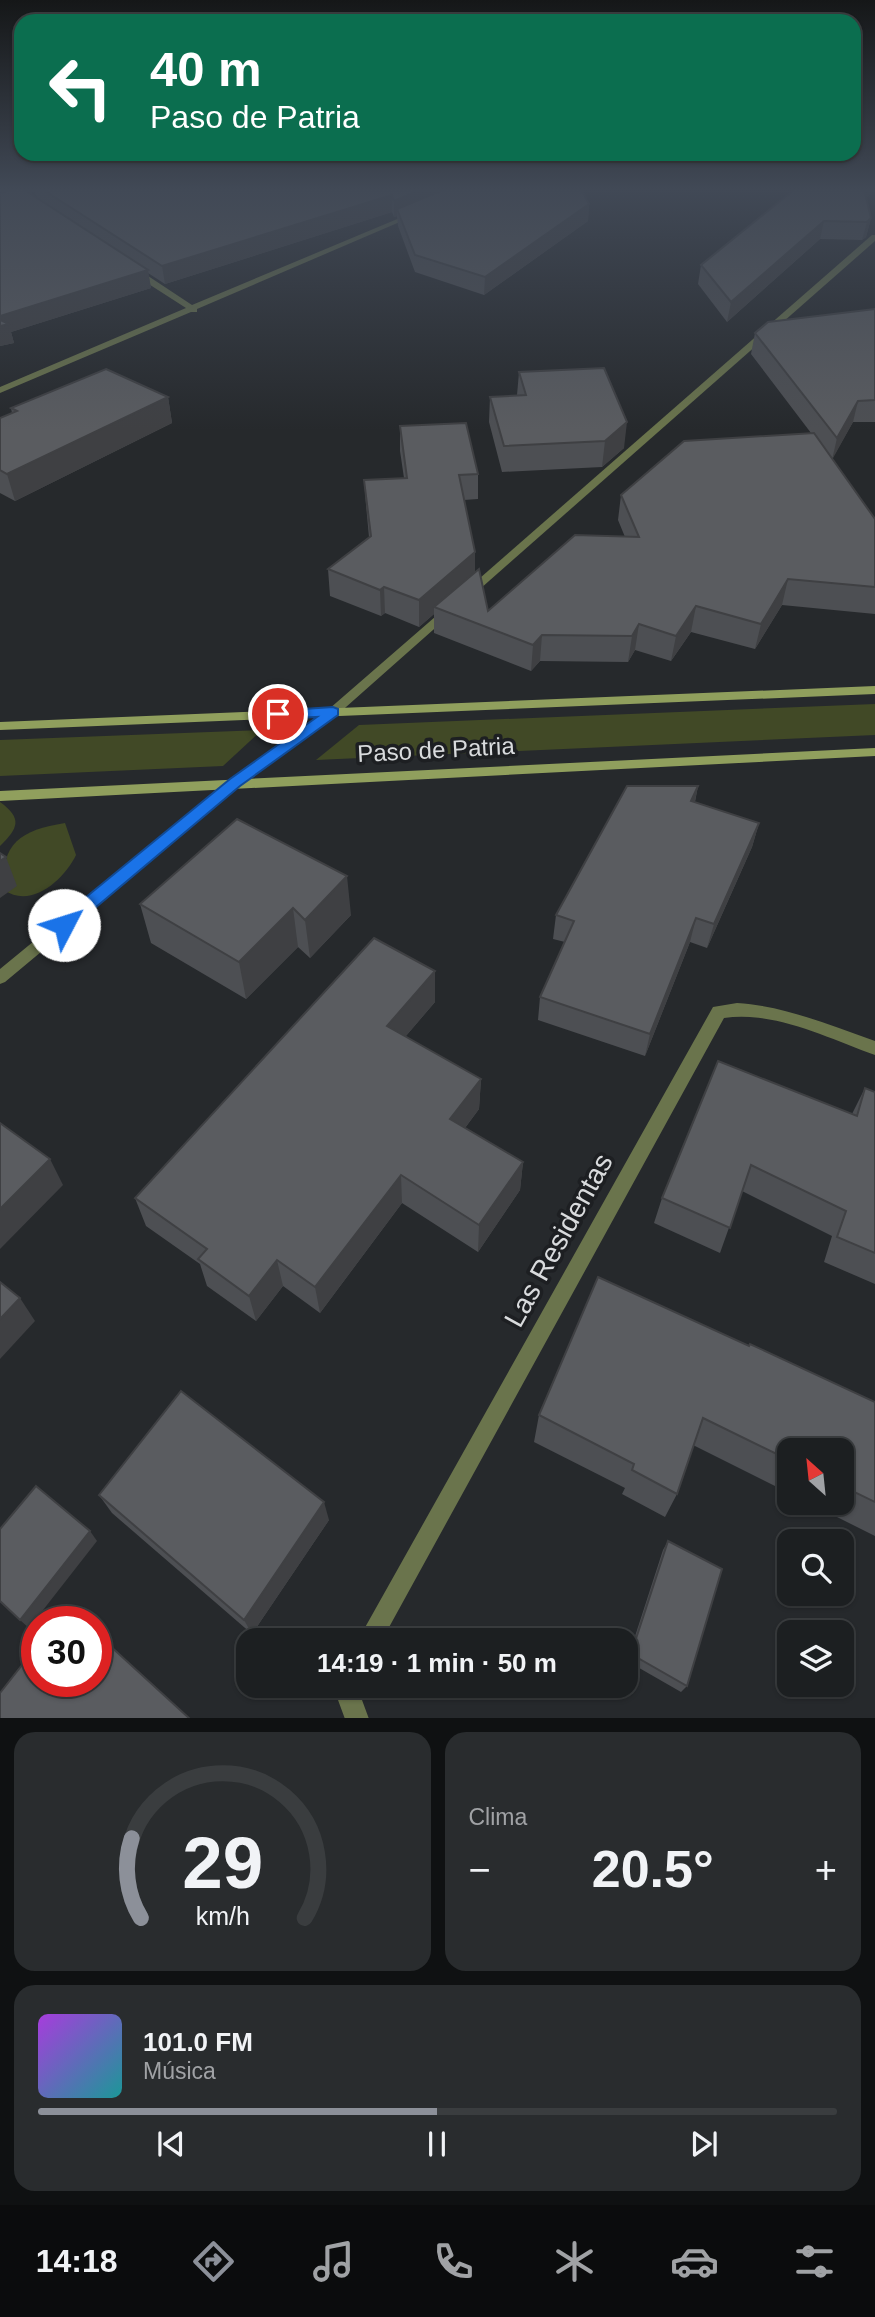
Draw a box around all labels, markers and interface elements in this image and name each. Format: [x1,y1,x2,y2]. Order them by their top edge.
icon: left [35,42,126,133]
text: 40 m [150,42,262,96]
text: Paso de Patria [150,99,360,135]
pin [248,684,308,744]
icon: arrive [259,695,297,733]
street label: Paso de Patria [357,732,516,767]
position arrow [27,888,101,962]
street label: Las Residentas [498,1148,619,1332]
north arrow [777,1438,854,1516]
map controls [777,1438,854,1697]
button: search [777,1529,854,1606]
speed limit sign: 30 [21,1606,112,1697]
button: layers [777,1620,854,1697]
text: 14:19 · 1 min · 50 m [317,1648,557,1678]
text: Clima [469,1804,527,1830]
text: 29 [182,1822,263,1903]
text: 20.5° [592,1840,714,1898]
text: − [469,1849,491,1891]
text: + [815,1849,837,1891]
text: km/h [195,1901,249,1929]
text: 101.0 FM [143,2027,253,2057]
text: Música [143,2058,216,2084]
icon: previous [152,2125,190,2163]
icon: pause [418,2125,456,2163]
icon: next [685,2125,723,2163]
icon: directions [189,2237,238,2286]
icon: music [309,2237,358,2286]
icon: phone [429,2237,478,2286]
icon: climate [550,2237,599,2286]
icon: car [670,2237,719,2286]
icon: filters [790,2237,839,2286]
text: 14:18 [36,2243,117,2279]

